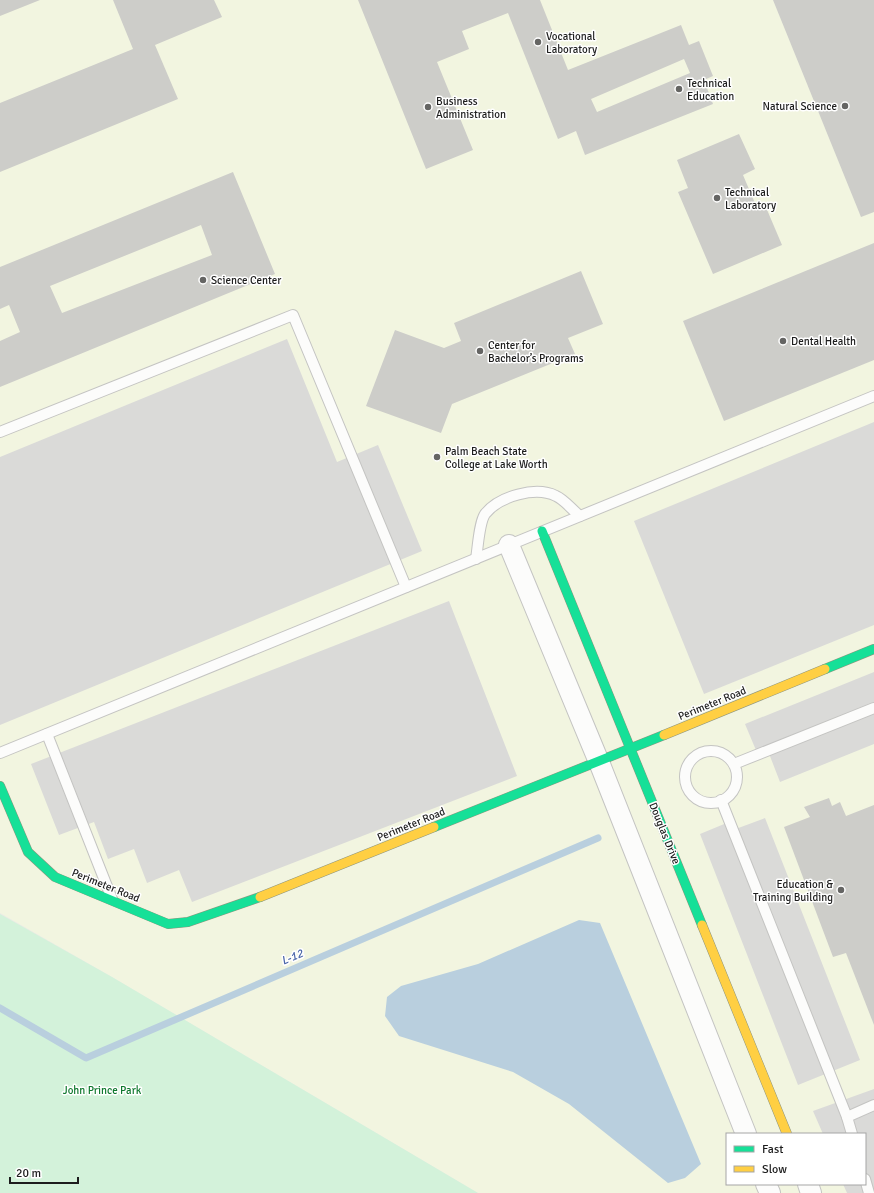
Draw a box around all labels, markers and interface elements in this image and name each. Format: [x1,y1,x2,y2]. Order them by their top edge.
place label: Vocational Laboratory [546,30,598,56]
marker: Vocational Laboratory [533,37,543,47]
place label: Technical Education [687,77,734,103]
marker: Technical Education [674,84,684,94]
place label: Business Administration [436,95,506,121]
place label: Natural Science [762,100,837,113]
marker: Natural Science [840,101,850,111]
marker: Business Administration [423,102,433,112]
place label: Technical Laboratory [725,186,777,212]
marker: Technical Laboratory [712,193,722,203]
place label: Science Center [211,274,281,287]
marker: Science Center [198,275,208,285]
place label: Dental Health [791,335,856,348]
marker: Dental Health [778,336,788,346]
place label: Center for Bachelor’s Programs [488,339,584,365]
marker: Center for Bachelor’s Programs [475,346,485,356]
place label: Palm Beach State College at Lake Worth [445,445,548,471]
marker: Palm Beach State College at Lake Worth [432,452,442,462]
street label: Perimeter Road [676,684,748,723]
street label: Douglas Drive [646,800,683,866]
street label: Perimeter Road [375,805,447,844]
street label: Perimeter Road [70,866,142,905]
place label: Education & Training Building [753,878,833,904]
marker: Education & Training Building [836,885,846,895]
water label: L-12 [279,946,307,969]
park label: John Prince Park [63,1084,142,1097]
legend [726,1133,866,1185]
text: Fast [762,1142,783,1157]
scale bar [10,1159,78,1185]
text: Slow [762,1162,787,1177]
text: 20 m [16,1166,41,1181]

